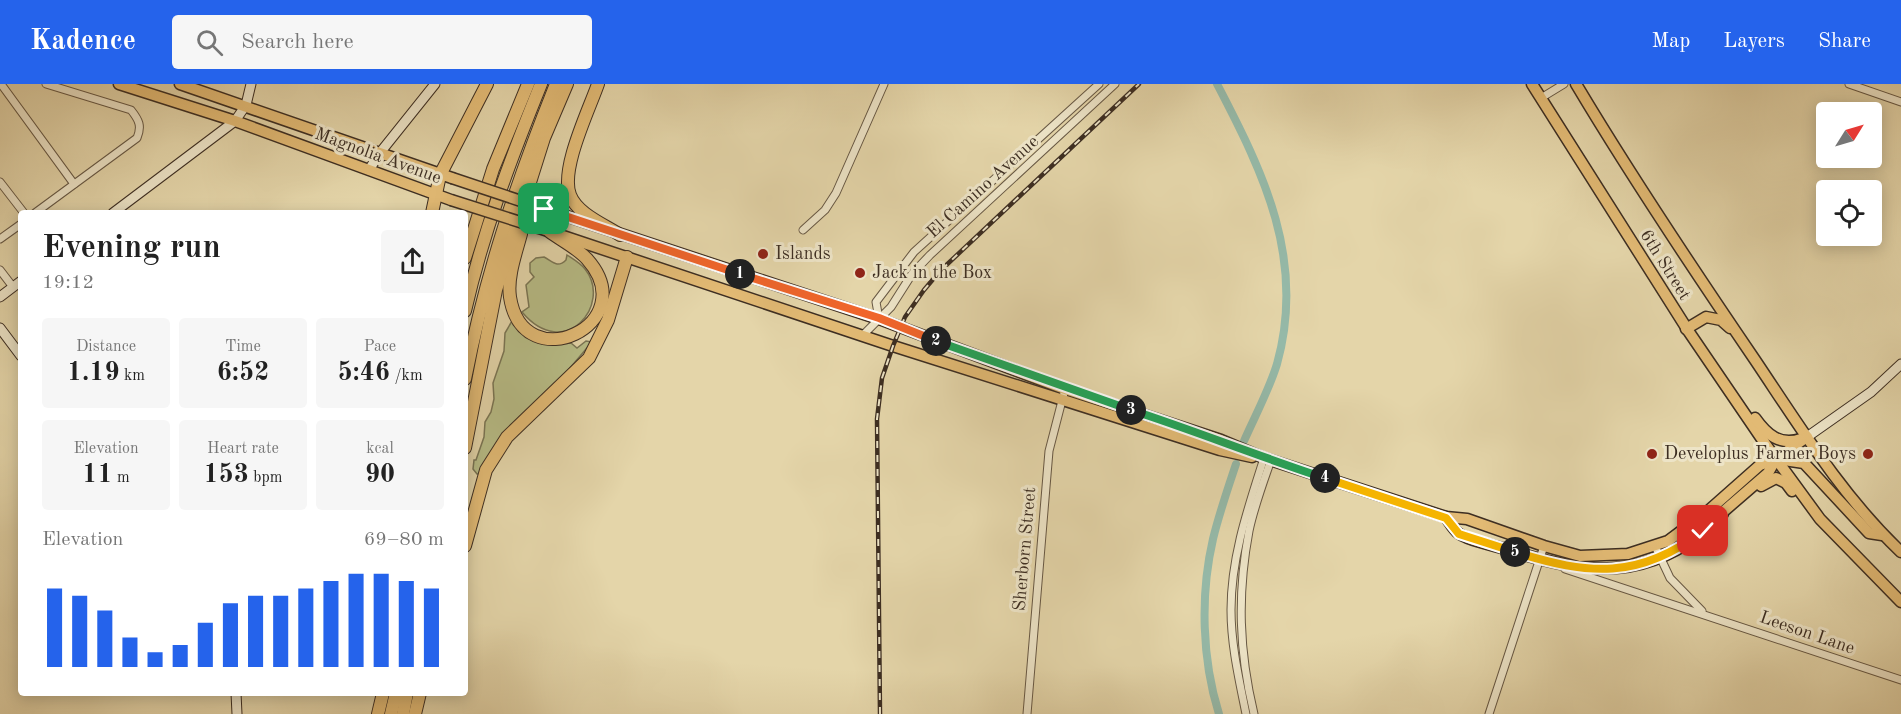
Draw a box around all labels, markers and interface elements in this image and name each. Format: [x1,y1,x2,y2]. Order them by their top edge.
search box [172,15,592,69]
icon: search [193,26,226,59]
text: Kadence [30,28,136,56]
text: Search here [241,31,354,53]
text: Map [1651,31,1690,52]
text: Layers [1723,31,1785,52]
text: Share [1818,31,1871,52]
north arrow [1816,102,1882,168]
map controls [1816,102,1882,246]
street label: Magnolia Avenue [312,125,444,187]
street label: El Camino Avenue [924,132,1042,242]
button: locate [1816,180,1882,246]
pin [518,183,569,234]
icon: arrive [527,192,560,225]
street label: 6th Street [1636,227,1694,303]
button: share [381,230,444,293]
text: Evening run [42,232,221,265]
place label: Islands [775,245,831,263]
marker: Islands [756,247,770,261]
pin: 1 [725,259,755,289]
place label: Jack in the Box [872,264,992,282]
text: 1 [735,266,745,282]
marker: Jack in the Box [853,266,867,280]
text: 19:12 [42,273,94,293]
pin: 2 [921,326,951,356]
text: 2 [931,333,941,349]
text: Distance [76,339,136,355]
text: Time [225,339,261,355]
text: Pace [364,339,396,355]
text: 1.19 [67,360,120,386]
text: 6:52 [217,360,269,386]
text: 5:46 [337,360,390,386]
text: km [120,368,145,384]
text: /km [390,368,423,384]
pin: 3 [1116,395,1146,425]
text: 3 [1126,402,1136,418]
text: Elevation [73,441,139,457]
text: Heart rate [207,441,279,457]
text: kcal [366,441,394,457]
place label: Developlus [1664,445,1749,463]
place label: Farmer Boys [1755,445,1856,463]
marker: Developlus [1645,447,1659,461]
marker: Farmer Boys [1861,447,1875,461]
text: 11 [82,462,112,488]
text: 153 [204,462,249,488]
text: 90 [365,462,395,488]
pin: 4 [1310,463,1340,493]
text: m [112,470,130,486]
text: bpm [249,470,282,486]
text: 4 [1320,470,1330,486]
street label: Sherborn Street [1011,486,1039,612]
pin [1677,505,1728,556]
icon: check [1686,514,1719,547]
text: Elevation [42,530,123,550]
text: 69–80 m [364,530,444,550]
pin: 5 [1500,537,1530,567]
text: 5 [1510,544,1520,560]
street label: Leeson Lane [1757,608,1857,658]

